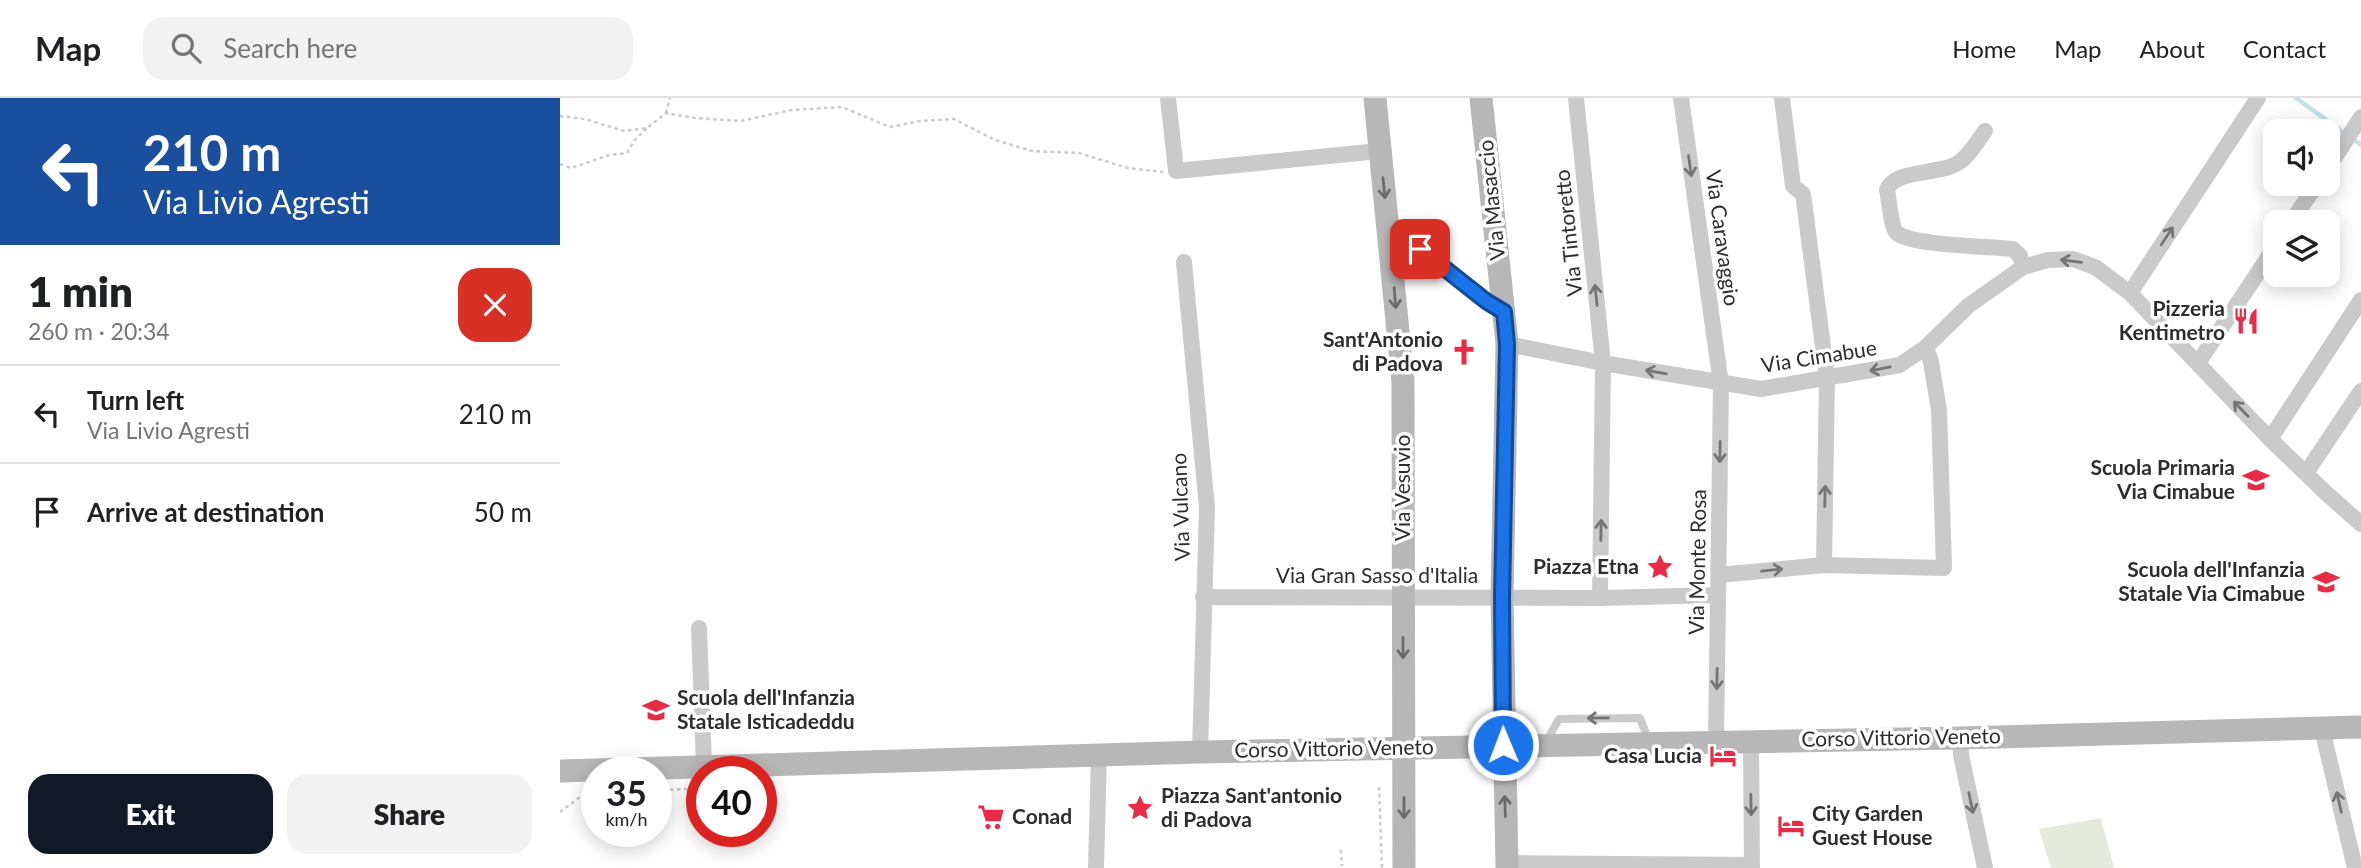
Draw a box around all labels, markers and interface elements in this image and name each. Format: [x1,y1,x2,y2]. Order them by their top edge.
search box [143,17,633,80]
text: Map [35,28,101,68]
icon: search [167,29,205,67]
text: Search here [223,32,357,64]
text: Home [1952,34,2016,63]
text: Map [2054,34,2102,63]
text: About [2140,34,2205,63]
text: Contact [2243,34,2326,63]
map controls [2263,119,2340,287]
button: sound [2263,119,2340,196]
text: 210 m [143,123,281,181]
icon: left [28,126,119,217]
street label: Via Masaccio [1472,139,1509,262]
one-way arrow [1684,154,1697,176]
street label: Via Caravaggio [1702,168,1745,307]
street label: Via Tintoretto [1548,169,1587,298]
one-way arrow [1377,177,1390,199]
text: Via Livio Agresti [143,182,370,221]
button: layers [2263,210,2340,287]
pin [1390,219,1450,279]
one-way arrow [2160,227,2175,246]
icon: arrive [1401,230,1439,268]
one-way arrow [2061,254,2083,267]
text: 1 min [28,266,133,316]
button: close [458,268,532,342]
one-way arrow [1589,285,1602,307]
one-way arrow [1389,286,1402,309]
place label: Pizzeria Kentimetro [2119,295,2225,344]
restaurant icon: Pizzeria Kentimetro [2231,306,2261,336]
text: 260 m · 20:34 [28,317,170,345]
place label: Sant'Antonio di Padova [1323,326,1443,375]
street label: Via Cimabue [1759,334,1878,377]
church icon: Sant'Antonio di Padova [1449,337,1479,367]
one-way arrow [1869,362,1892,376]
one-way arrow [1645,365,1668,379]
text: Turn left [87,384,184,416]
icon: left [28,395,66,433]
text: 210 m [459,398,532,430]
one-way arrow [2233,400,2249,418]
text: Via Livio Agresti [87,416,250,444]
street label: Via Vesuvio [1389,435,1414,541]
one-way arrow [1713,440,1727,463]
street label: Via Vulcano [1165,452,1194,562]
place label: Scuola Primaria Via Cimabue [2090,454,2235,503]
school or university icon: Scuola Primaria Via Cimabue [2241,465,2271,495]
one-way arrow [1818,485,1832,508]
street label: Via Monte Rosa [1683,489,1710,635]
icon: arrive [28,493,66,531]
text: Arrive at destination [87,496,324,528]
text: 50 m [474,496,532,528]
one-way arrow [1594,518,1608,541]
place icon: Piazza Etna [1645,552,1675,582]
place label: Piazza Etna [1533,553,1639,578]
place label: Scuola dell'Infanzia Statale Via Cimabue [2118,556,2305,605]
street label: Via Gran Sasso d'Italia [1276,562,1478,587]
one-way arrow [1760,564,1782,577]
school or university icon: Scuola dell'Infanzia Statale Via Cimabue [2311,567,2341,597]
one-way arrow [1396,636,1410,659]
one-way arrow [1710,668,1724,691]
place label: Scuola dell'Infanzia Statale Isticadeddu [677,684,855,733]
school or university icon: Scuola dell'Infanzia Statale Isticadeddu [641,695,671,725]
position arrow [1466,708,1540,782]
one-way arrow [1587,711,1610,725]
street label: Corso Vittorio Veneto [1801,722,2001,751]
street label: Corso Vittorio Veneto [1234,733,1434,762]
hotel icon: Casa Lucia [1708,741,1738,771]
place label: Casa Lucia [1604,742,1702,767]
speed limit sign: 40 [686,756,777,847]
text: 35 [606,771,647,813]
button: Exit [28,774,273,854]
button: Share [287,774,532,854]
place label: Piazza Sant'antonio di Padova [1161,782,1342,831]
one-way arrow [1965,791,1979,814]
one-way arrow [2332,791,2345,814]
place icon: Piazza Sant'antonio di Padova [1125,793,1155,823]
one-way arrow [1744,793,1758,816]
one-way arrow [1498,795,1512,818]
one-way arrow [1397,796,1411,819]
place label: City Garden Guest House [1812,800,1933,849]
supermarket icon: Conad [976,802,1006,832]
place label: Conad [1012,803,1072,828]
text: km/h [605,808,648,830]
hotel icon: City Garden Guest House [1776,811,1806,841]

